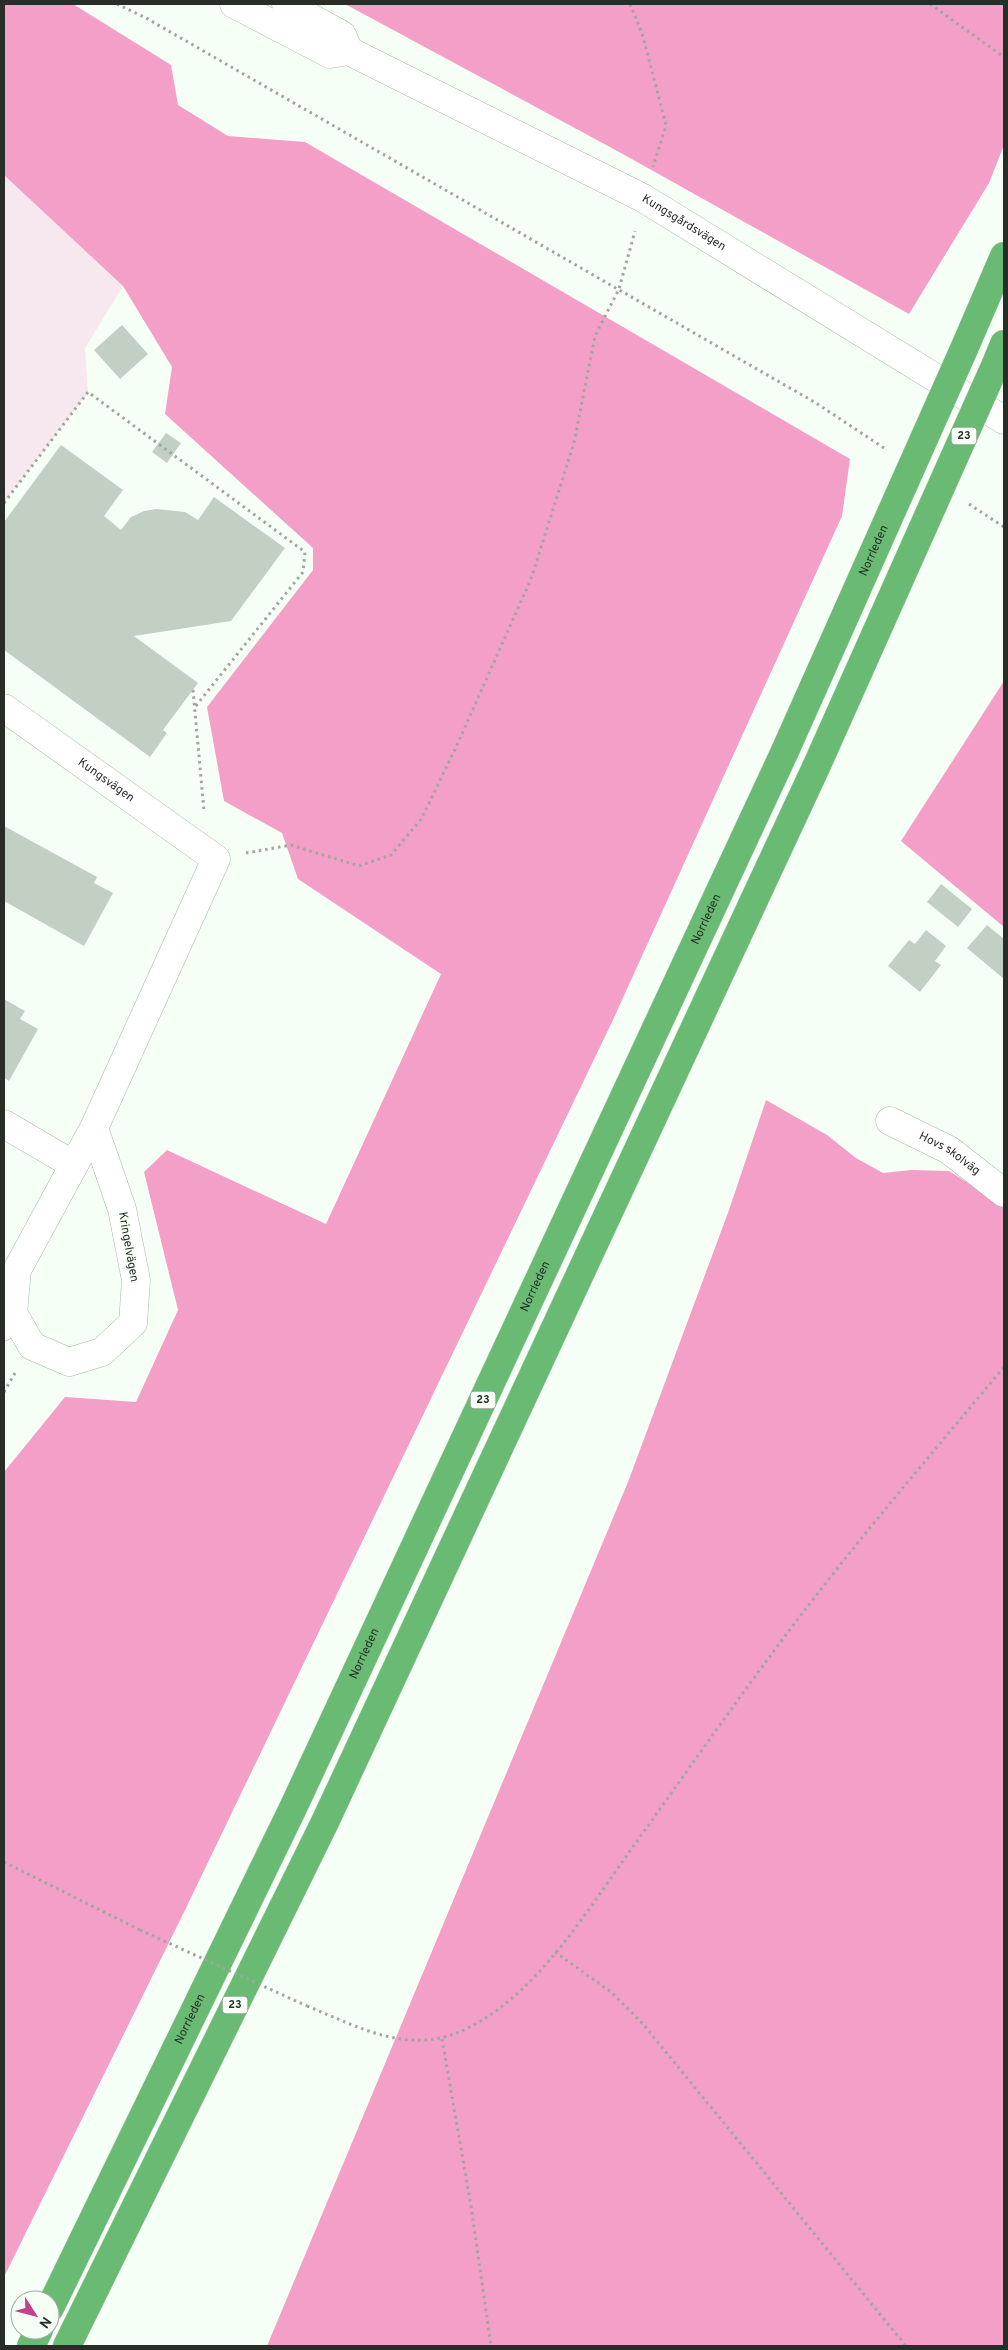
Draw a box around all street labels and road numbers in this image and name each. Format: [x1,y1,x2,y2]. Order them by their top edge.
street label: Kungsgårdsvägen [639,191,729,255]
road number: 23 [952,428,976,444]
street label: Norrleden [856,523,893,579]
street label: Kungsvägen [74,755,137,806]
street label: Norrleden [688,891,725,947]
street label: Hovs skolväg [916,1128,983,1179]
street label: Kringelvägen [114,1211,142,1283]
street label: Norrleden [517,1259,554,1315]
road number: 23 [470,1392,496,1408]
street label: Norrleden [346,1626,383,1682]
street label: Norrleden [171,1991,209,2047]
road number: 23 [222,1996,248,2014]

